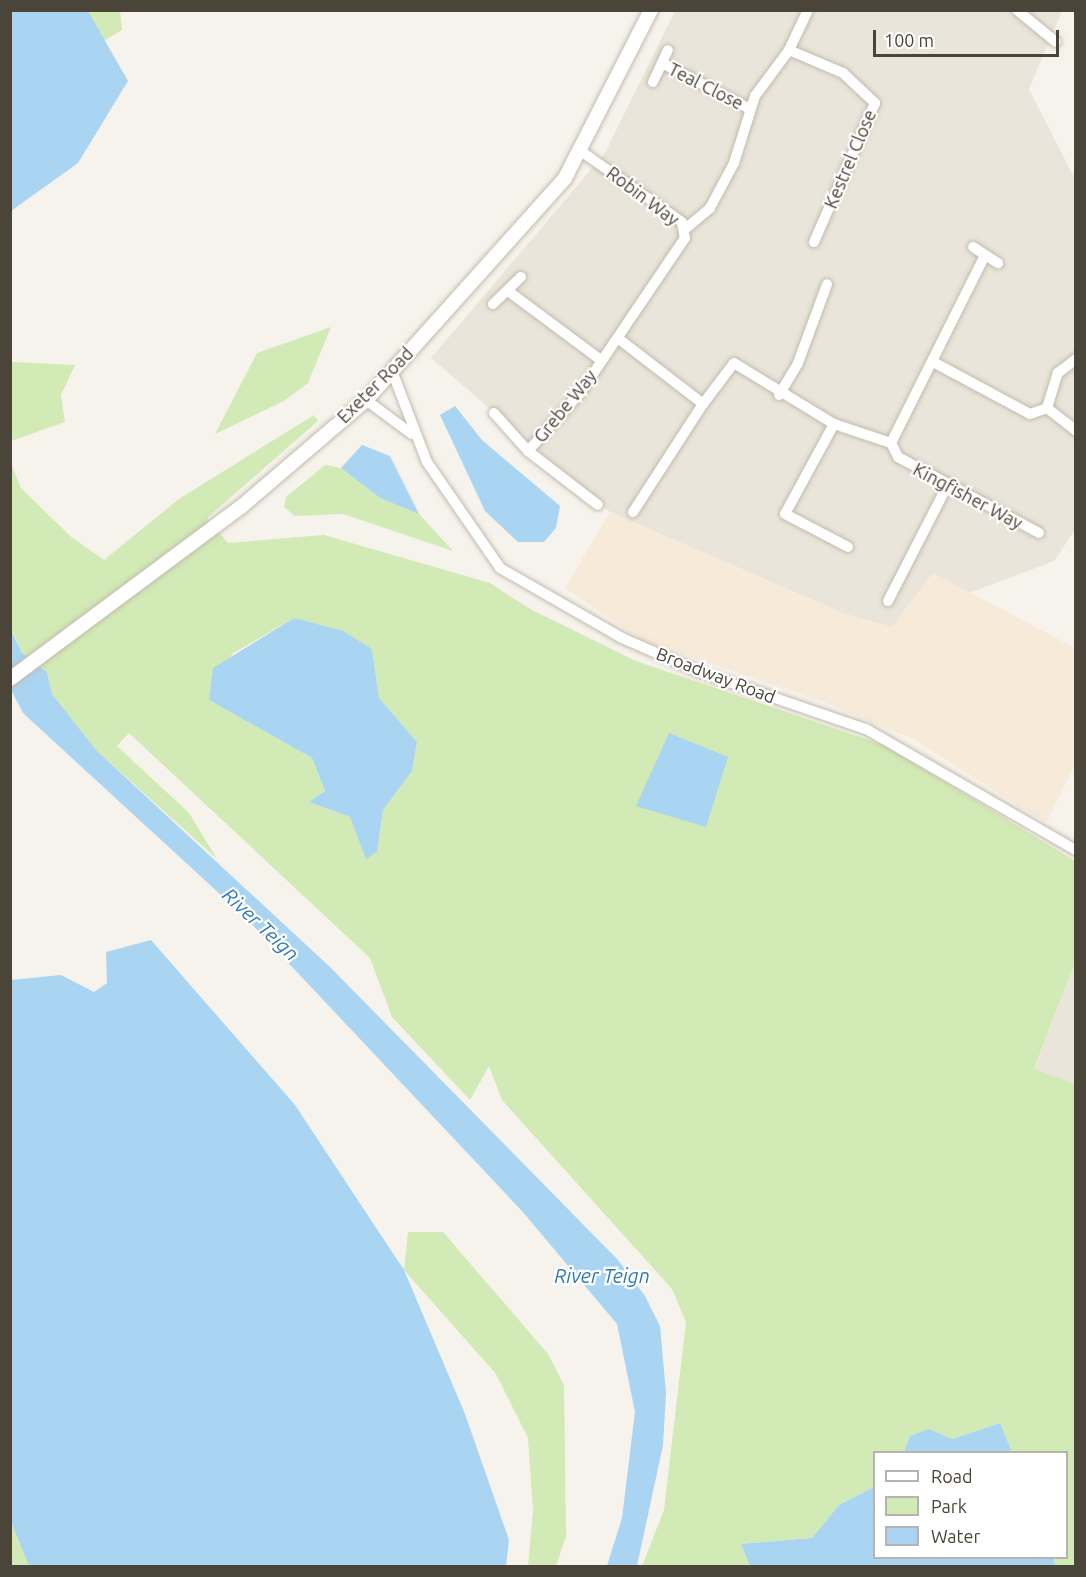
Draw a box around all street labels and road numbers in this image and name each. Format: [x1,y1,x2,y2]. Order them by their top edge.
street label: Teal Close [665,58,747,114]
street label: Kestrel Close [820,106,880,212]
street label: Robin Way [602,162,684,230]
street label: Exeter Road [333,343,417,427]
street label: Grebe Way [529,365,601,447]
street label: Kingfisher Way [910,458,1026,534]
street label: Broadway Road [653,642,779,708]

